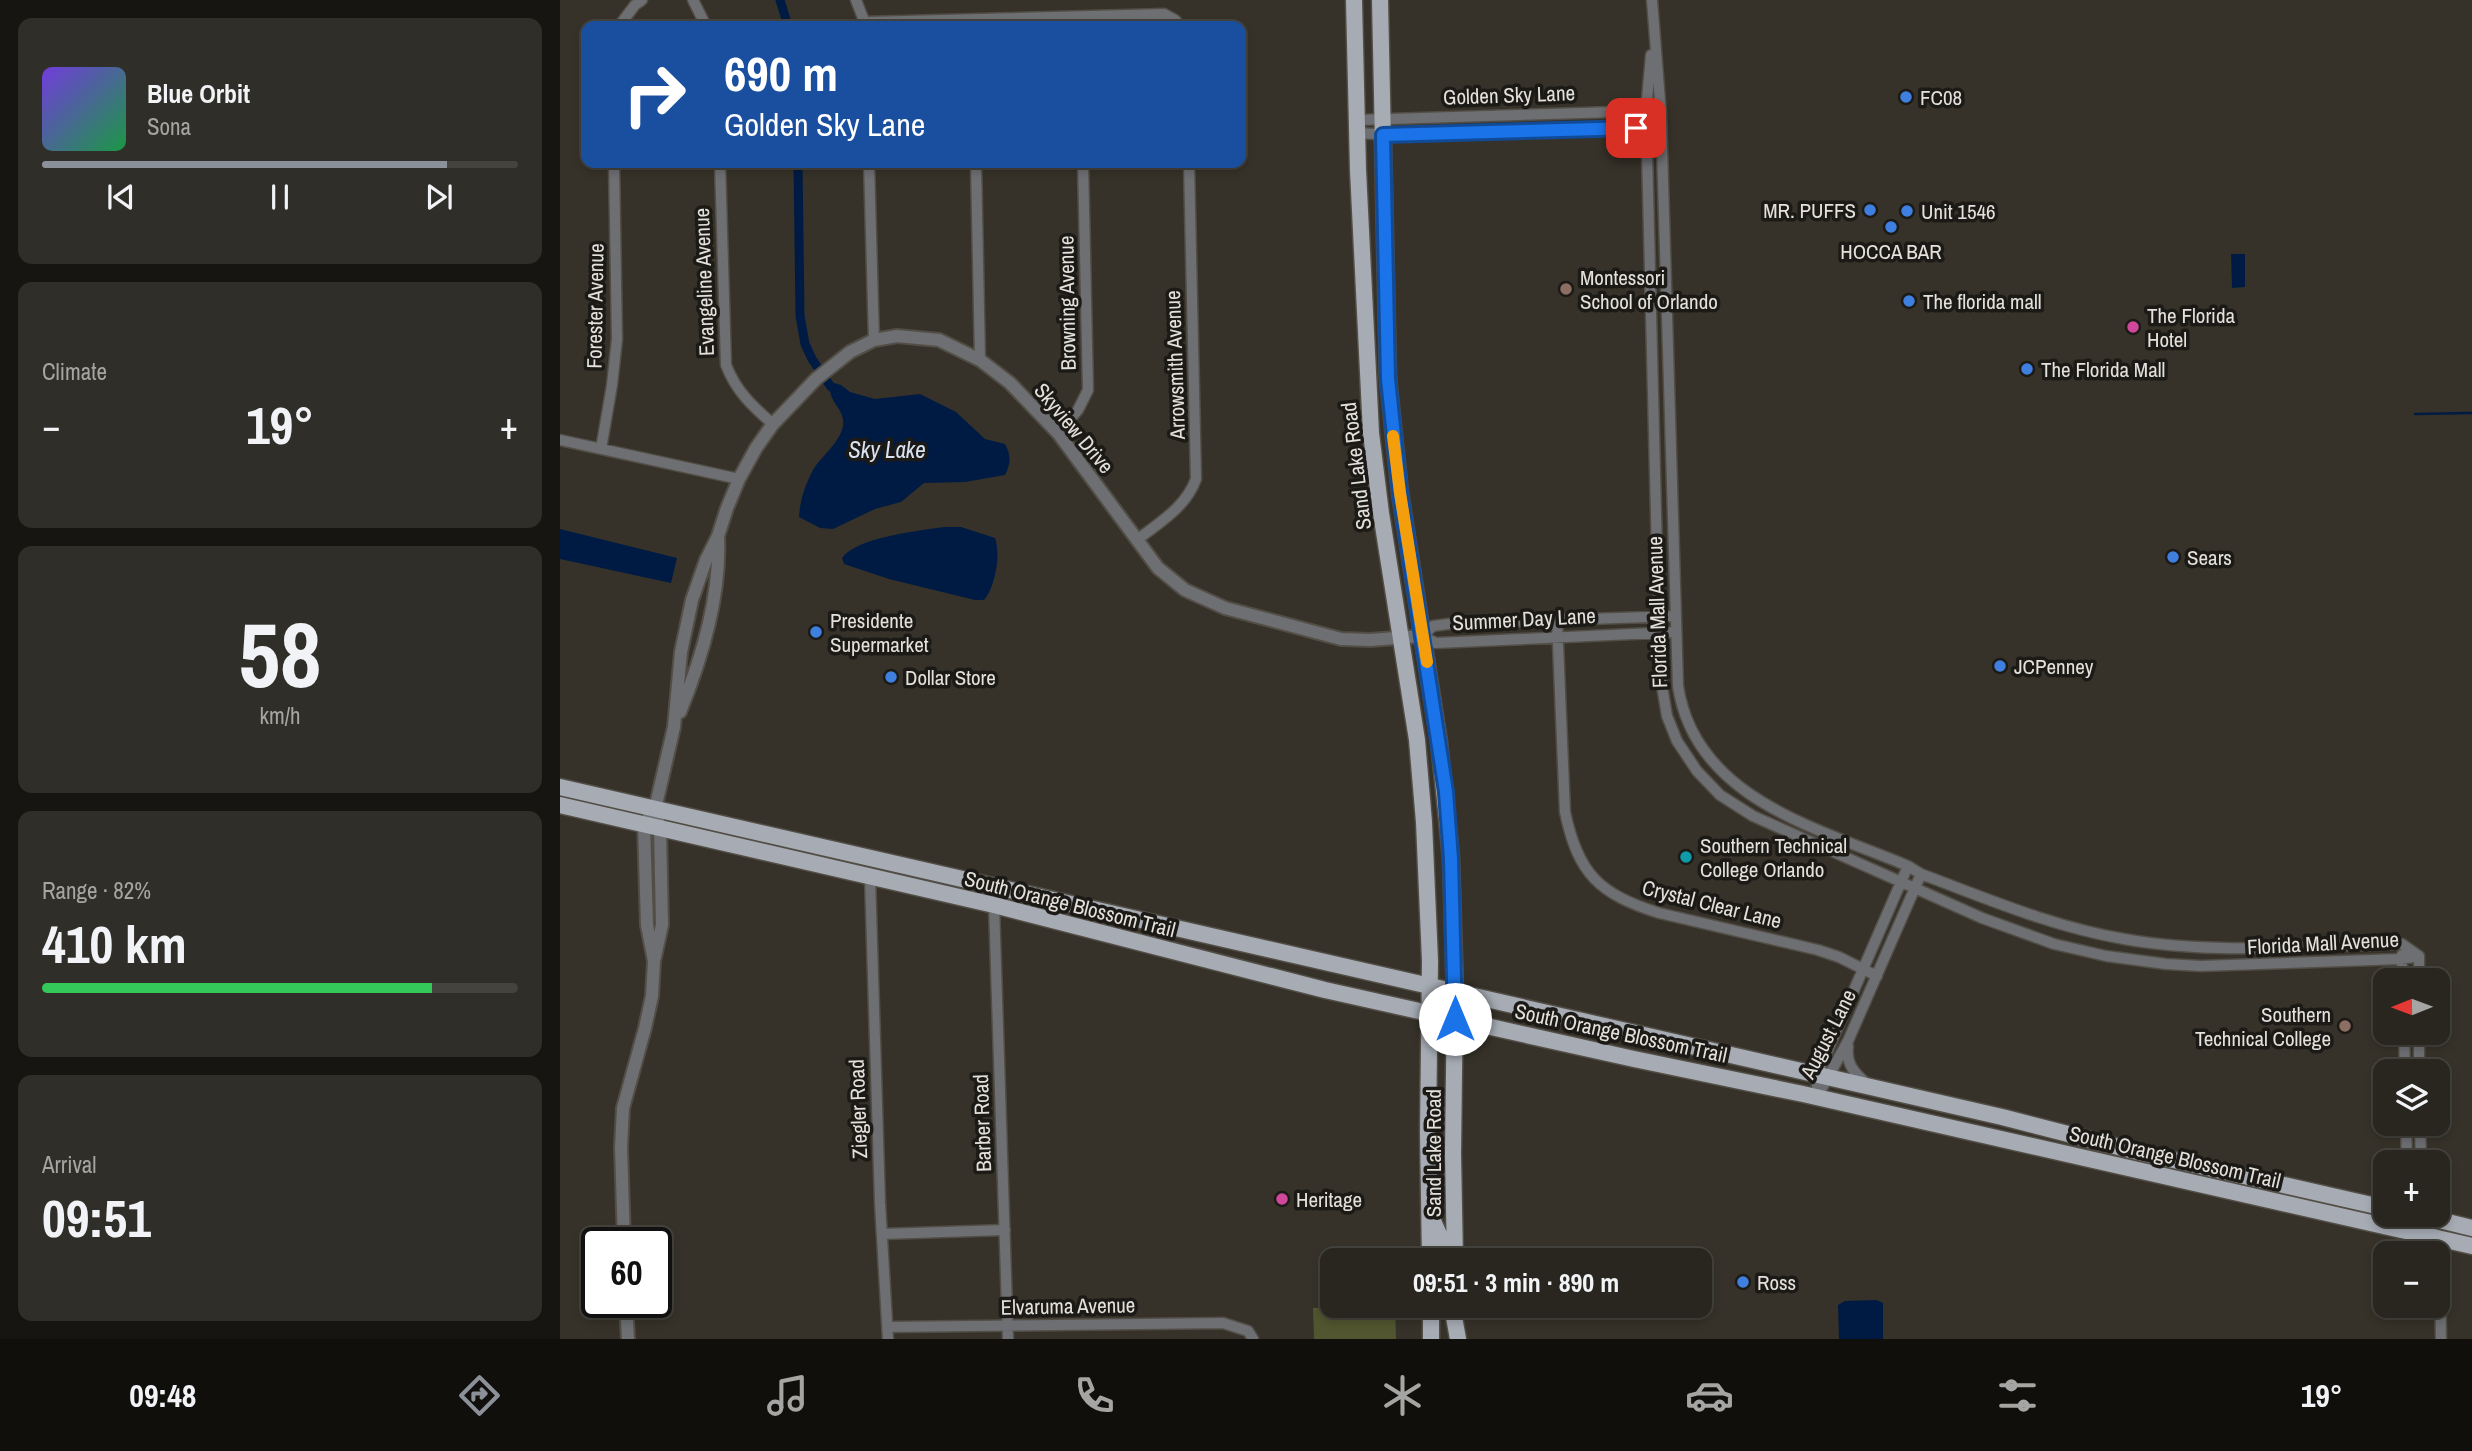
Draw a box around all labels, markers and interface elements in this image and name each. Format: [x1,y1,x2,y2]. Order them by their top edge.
text: 690 m [724,40,838,106]
icon: right [609,49,700,140]
text: Blue Orbit [147,76,250,111]
street label: Golden Sky Lane [1442,78,1576,112]
place label: FC08 [1920,83,1962,112]
marker: FC08 [1898,89,1914,105]
pin [1606,98,1666,158]
text: Golden Sky Lane [724,103,925,146]
icon: arrive [1617,109,1655,147]
text: Sona [147,111,191,142]
icon: previous [102,178,140,216]
icon: pause [261,178,299,216]
icon: next [420,178,458,216]
place label: MR. PUFFS [1763,196,1856,225]
place label: Unit 1546 [1921,197,1996,226]
marker: MR. PUFFS [1862,202,1878,218]
marker: Unit 1546 [1899,203,1915,219]
street label: Evangeline Avenue [687,207,721,357]
marker: HOCCA BAR [1883,219,1899,235]
street label: Browning Avenue [1051,235,1083,371]
place label: HOCCA BAR [1840,237,1942,266]
street label: Forester Avenue [579,243,611,369]
place label: Montessori School of Orlando [1580,263,1718,316]
marker: Montessori School of Orlando [1558,281,1574,297]
place label: The florida mall [1923,287,2042,316]
street label: Arrowsmith Avenue [1158,290,1192,441]
marker: The florida mall [1901,293,1917,309]
place label: The Florida Hotel [2147,301,2235,354]
marker: The Florida Hotel [2125,319,2141,335]
place label: The Florida Mall [2041,355,2165,384]
text: Climate [42,356,107,387]
marker: The Florida Mall [2019,361,2035,377]
street label: Skyview Drive [1028,377,1120,479]
text: 19° [246,390,314,460]
text: − [42,400,60,451]
text: + [500,400,518,451]
street label: Sand Lake Road [1334,401,1378,531]
water label: Sky Lake [848,434,926,465]
street label: Florida Mall Avenue [1640,536,1674,688]
place label: Sears [2187,543,2232,572]
marker: Sears [2165,549,2181,565]
text: 58 [239,593,322,715]
street label: Summer Day Lane [1452,601,1596,637]
place label: Presidente Supermarket [830,606,929,659]
marker: Presidente Supermarket [808,624,824,640]
place label: JCPenney [2014,652,2094,681]
marker: JCPenney [1992,658,2008,674]
place label: Dollar Store [905,663,996,692]
marker: Dollar Store [883,669,899,685]
text: km/h [260,700,300,731]
place label: Southern Technical College Orlando [1700,831,1847,884]
marker: Southern Technical College Orlando [1678,849,1694,865]
street label: South Orange Blossom Trail [962,864,1178,944]
street label: Crystal Clear Lane [1639,873,1785,935]
text: Range · 82% [42,875,151,906]
text: 410 km [42,909,187,979]
street label: Florida Mall Avenue [2246,925,2400,961]
north arrow [2373,968,2450,1045]
map controls [2373,968,2450,1318]
position arrow [1418,982,1492,1056]
street label: August Lane [1793,984,1863,1085]
street label: South Orange Blossom Trail [1512,996,1730,1070]
place label: Southern Technical College [2195,1000,2331,1053]
marker: Southern Technical College [2337,1018,2353,1034]
street label: Ziegler Road [842,1059,874,1159]
button: layers [2373,1059,2450,1136]
street label: Barber Road [966,1074,998,1172]
street label: Sand Lake Road [1419,1089,1448,1217]
street label: South Orange Blossom Trail [2066,1119,2284,1195]
text: Arrival [42,1149,97,1180]
button: + [2373,1150,2450,1227]
text: 09:51 [42,1183,151,1253]
place label: Heritage [1296,1185,1362,1214]
marker: Heritage [1274,1191,1290,1207]
speed limit sign: 60 [581,1227,672,1318]
button: − [2373,1241,2450,1318]
text: 09:51 · 3 min · 890 m [1413,1265,1619,1300]
place label: Ross [1757,1268,1796,1297]
marker: Ross [1735,1274,1751,1290]
street label: Elvaruma Avenue [1000,1290,1136,1322]
icon: directions [455,1371,504,1420]
icon: music [763,1371,812,1420]
icon: phone [1070,1371,1119,1420]
icon: climate [1378,1371,1427,1420]
icon: car [1685,1371,1734,1420]
icon: filters [1993,1371,2042,1420]
text: 09:48 [129,1374,196,1417]
text: 19° [2301,1374,2343,1417]

